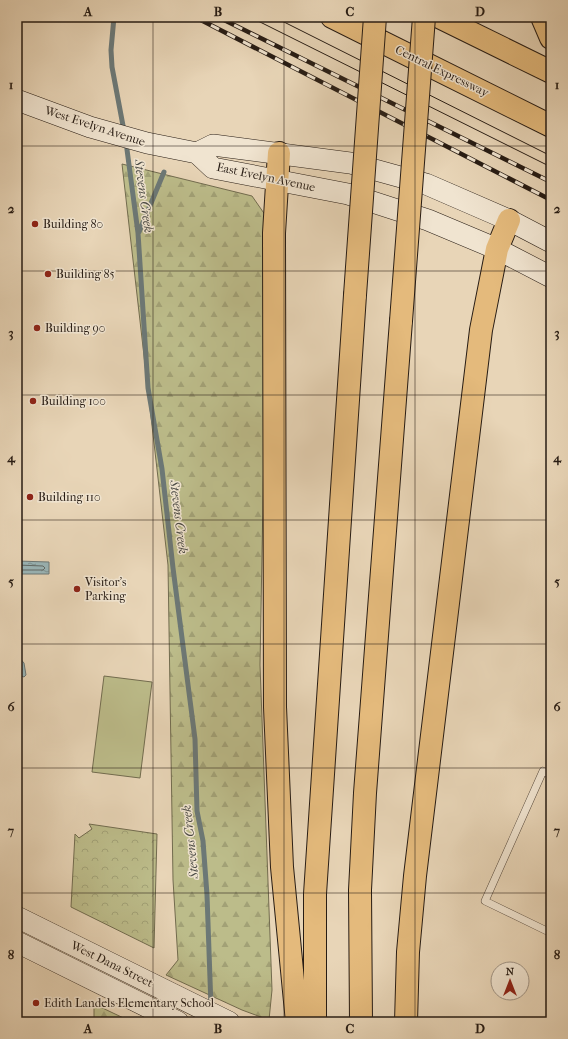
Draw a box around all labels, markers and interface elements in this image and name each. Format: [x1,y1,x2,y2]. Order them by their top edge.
text: A [83,4,93,19]
text: B [214,4,223,19]
text: C [346,4,355,19]
text: D [475,4,485,19]
street label: Central Expressway [393,42,492,100]
text: 1 [9,77,14,92]
text: 1 [555,77,560,92]
street label: West Evelyn Avenue [42,103,147,149]
water label: Stevens Creek [131,157,157,234]
street label: East Evelyn Avenue [215,160,317,194]
text: 2 [8,201,15,216]
text: 2 [554,201,561,216]
place label: Building 80 [43,217,103,231]
marker: Building 80 [30,219,40,229]
place label: Building 85 [56,267,115,281]
marker: Building 85 [43,269,53,279]
place label: Building 90 [45,321,105,335]
marker: Building 90 [32,323,42,333]
text: 3 [8,325,14,341]
text: 3 [554,325,560,341]
place label: Building 100 [41,394,106,408]
marker: Building 100 [28,396,38,406]
text: 4 [6,450,16,466]
text: 4 [552,450,562,466]
water label: Stevens Creek [167,478,191,555]
place label: Building 110 [38,490,101,504]
marker: Building 110 [25,492,35,502]
text: 5 [8,574,14,589]
text: 5 [554,574,560,589]
place label: Visitor's Parking [84,575,127,603]
marker: Visitor's Parking [72,584,82,594]
text: 6 [7,699,15,714]
text: 6 [553,699,561,714]
water label: Stevens Creek [179,804,201,881]
text: 7 [7,823,15,838]
text: 7 [553,823,561,838]
street label: West Dana Street [68,938,156,990]
text: 8 [8,947,15,962]
text: 8 [554,947,561,962]
north arrow [490,961,530,1001]
text: N [506,965,515,978]
place label: Edith Landels Elementary School [44,996,215,1010]
marker: Edith Landels Elementary School [31,998,41,1008]
text: A [83,1021,93,1036]
text: B [214,1021,223,1036]
text: C [346,1021,355,1036]
text: D [475,1021,485,1036]

